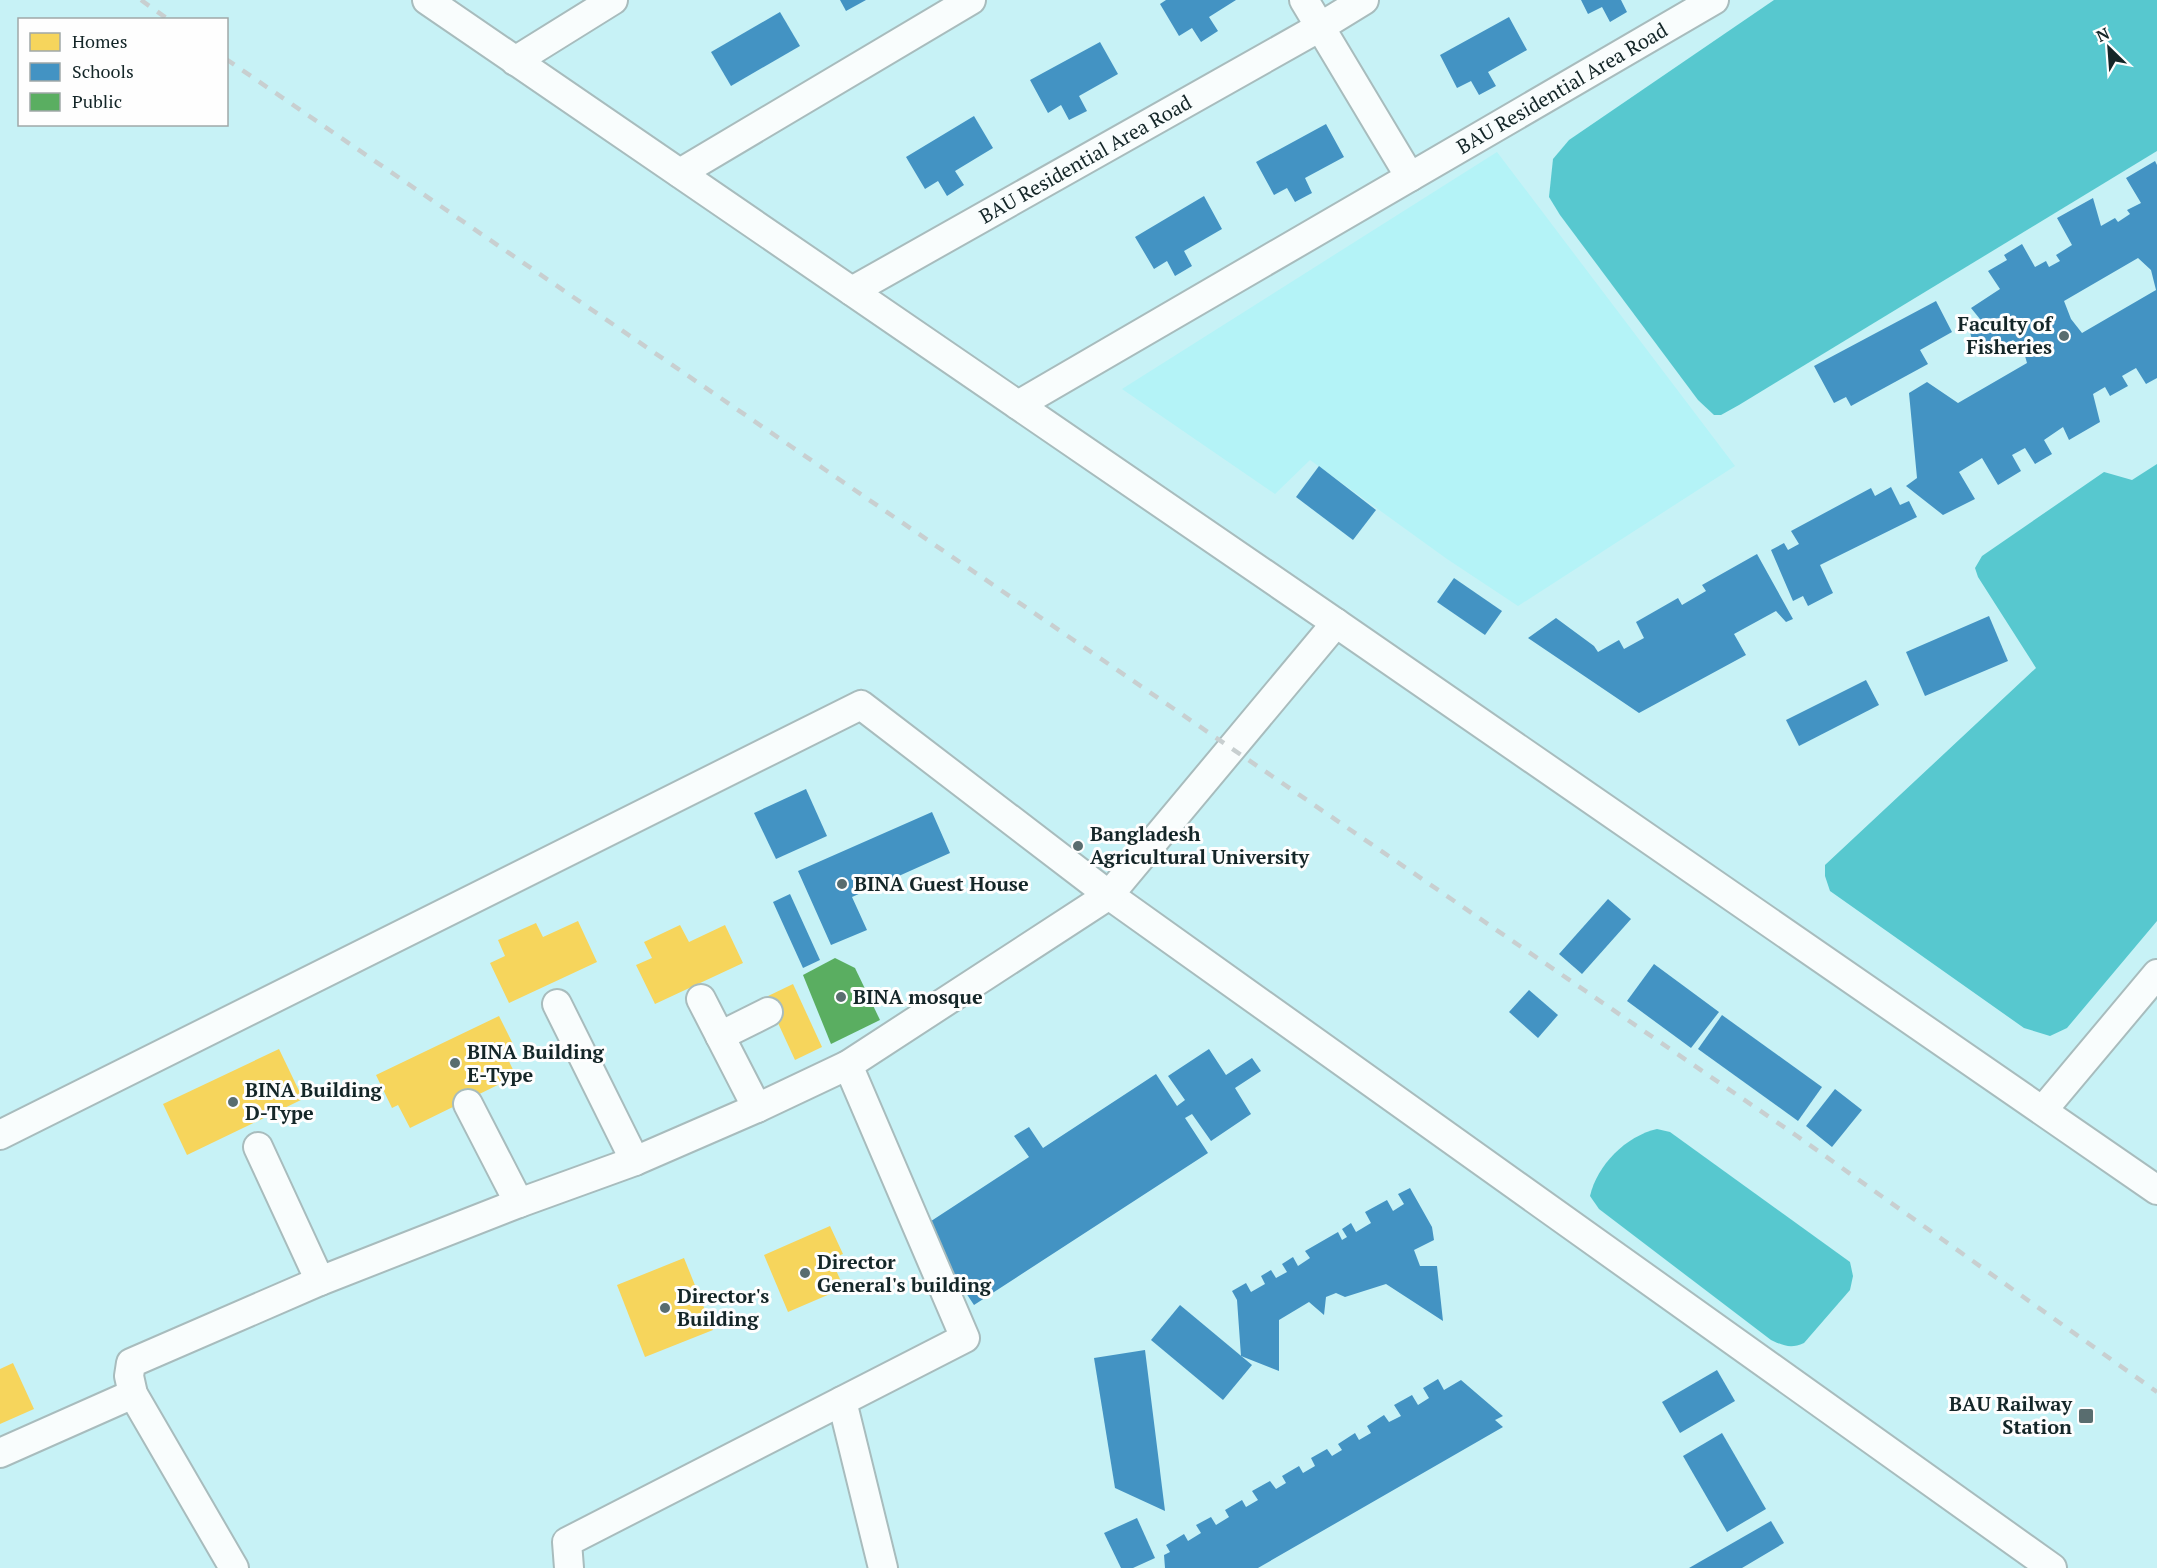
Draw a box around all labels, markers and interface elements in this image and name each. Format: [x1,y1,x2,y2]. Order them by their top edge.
street label: BAU Residential Area Road [1451,16,1672,160]
legend [18,18,228,126]
north arrow [2079,18,2139,78]
text: N [2093,22,2113,47]
text: Homes [72,29,127,53]
text: Schools [72,59,134,83]
street label: BAU Residential Area Road [974,88,1196,230]
text: Public [72,89,122,113]
place label: Faculty of Fisheries [1957,310,2054,360]
marker: Faculty of Fisheries [2057,329,2071,343]
place label: Bangladesh Agricultural University [1090,820,1310,870]
marker: Bangladesh Agricultural University [1071,839,1085,853]
place label: BINA Guest House [854,870,1029,897]
marker: BINA Guest House [835,877,849,891]
place label: BINA mosque [853,983,983,1010]
marker: BINA mosque [834,990,848,1004]
place label: BINA Building E-Type [467,1038,605,1088]
marker: BINA Building E-Type [448,1056,462,1070]
place label: BINA Building D-Type [245,1076,383,1126]
marker: BINA Building D-Type [226,1095,240,1109]
place label: Director General's building [817,1248,992,1298]
marker: Director General's building [798,1266,812,1280]
place label: Director's Building [677,1282,769,1332]
marker: Director's Building [658,1301,672,1315]
place label: BAU Railway Station [1949,1390,2072,1440]
marker: BAU Railway Station [2077,1407,2095,1425]

